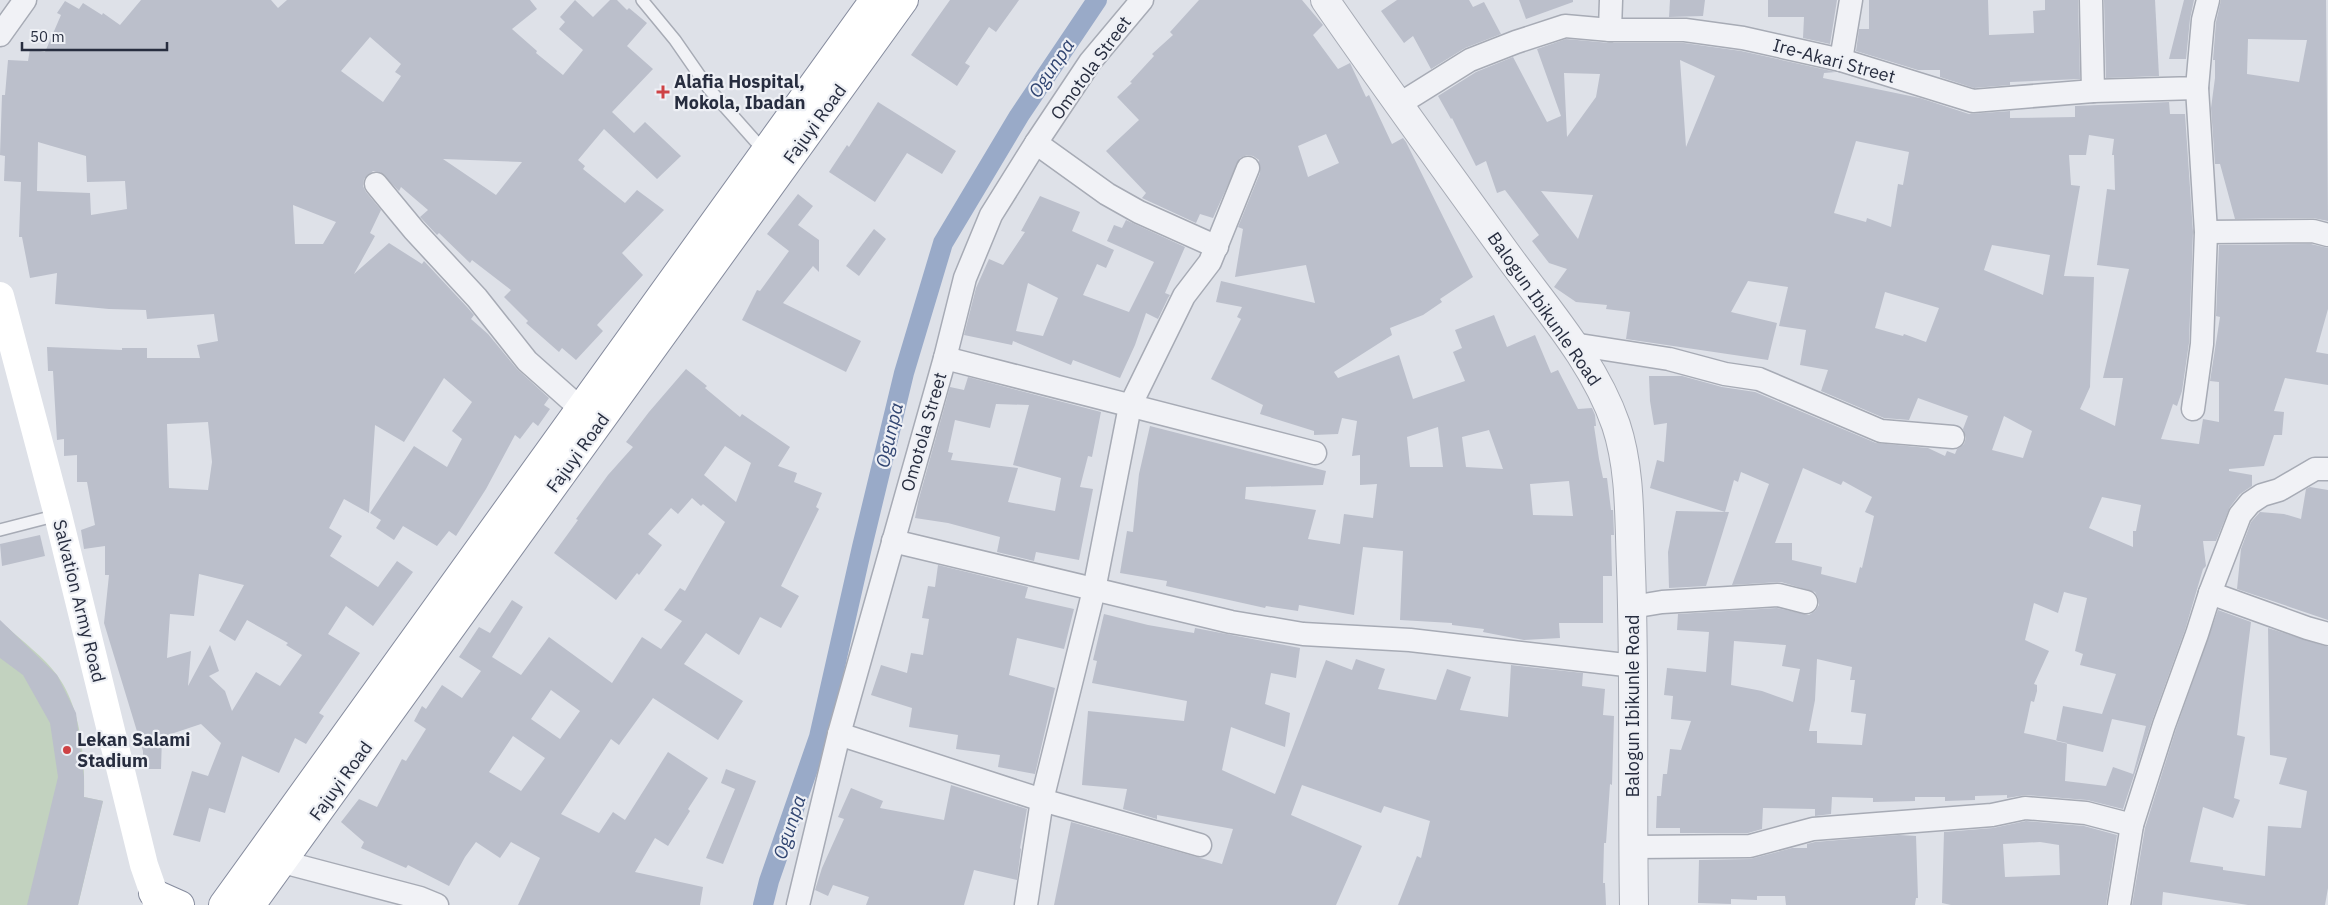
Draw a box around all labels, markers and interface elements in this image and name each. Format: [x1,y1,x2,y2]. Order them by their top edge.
street label: Omotola Street [1045,11,1136,124]
scale bar [22,20,168,52]
text: 50 m [30,27,65,46]
street label: Ire-Akari Street [1770,33,1898,88]
water label: Ogunpa [1023,34,1079,102]
place label: Alafia Hospital, Mokola, Ibadan [674,70,806,114]
street label: Fajuyi Road [778,79,851,168]
marker: Alafia Hospital, Mokola, Ibadan [656,85,670,99]
street label: Balogun Ibikunle Road [1483,227,1606,390]
street label: Omotola Street [896,370,952,494]
water label: Ogunpa [870,400,908,470]
street label: Fajuyi Road [541,408,614,497]
street label: Salvation Army Road [48,517,111,685]
street label: Balogun Ibikunle Road [1621,615,1644,797]
place label: Lekan Salami Stadium [77,728,191,772]
street label: Fajuyi Road [304,736,377,825]
marker: Lekan Salami Stadium [61,744,73,756]
water label: Ogunpa [767,792,811,862]

